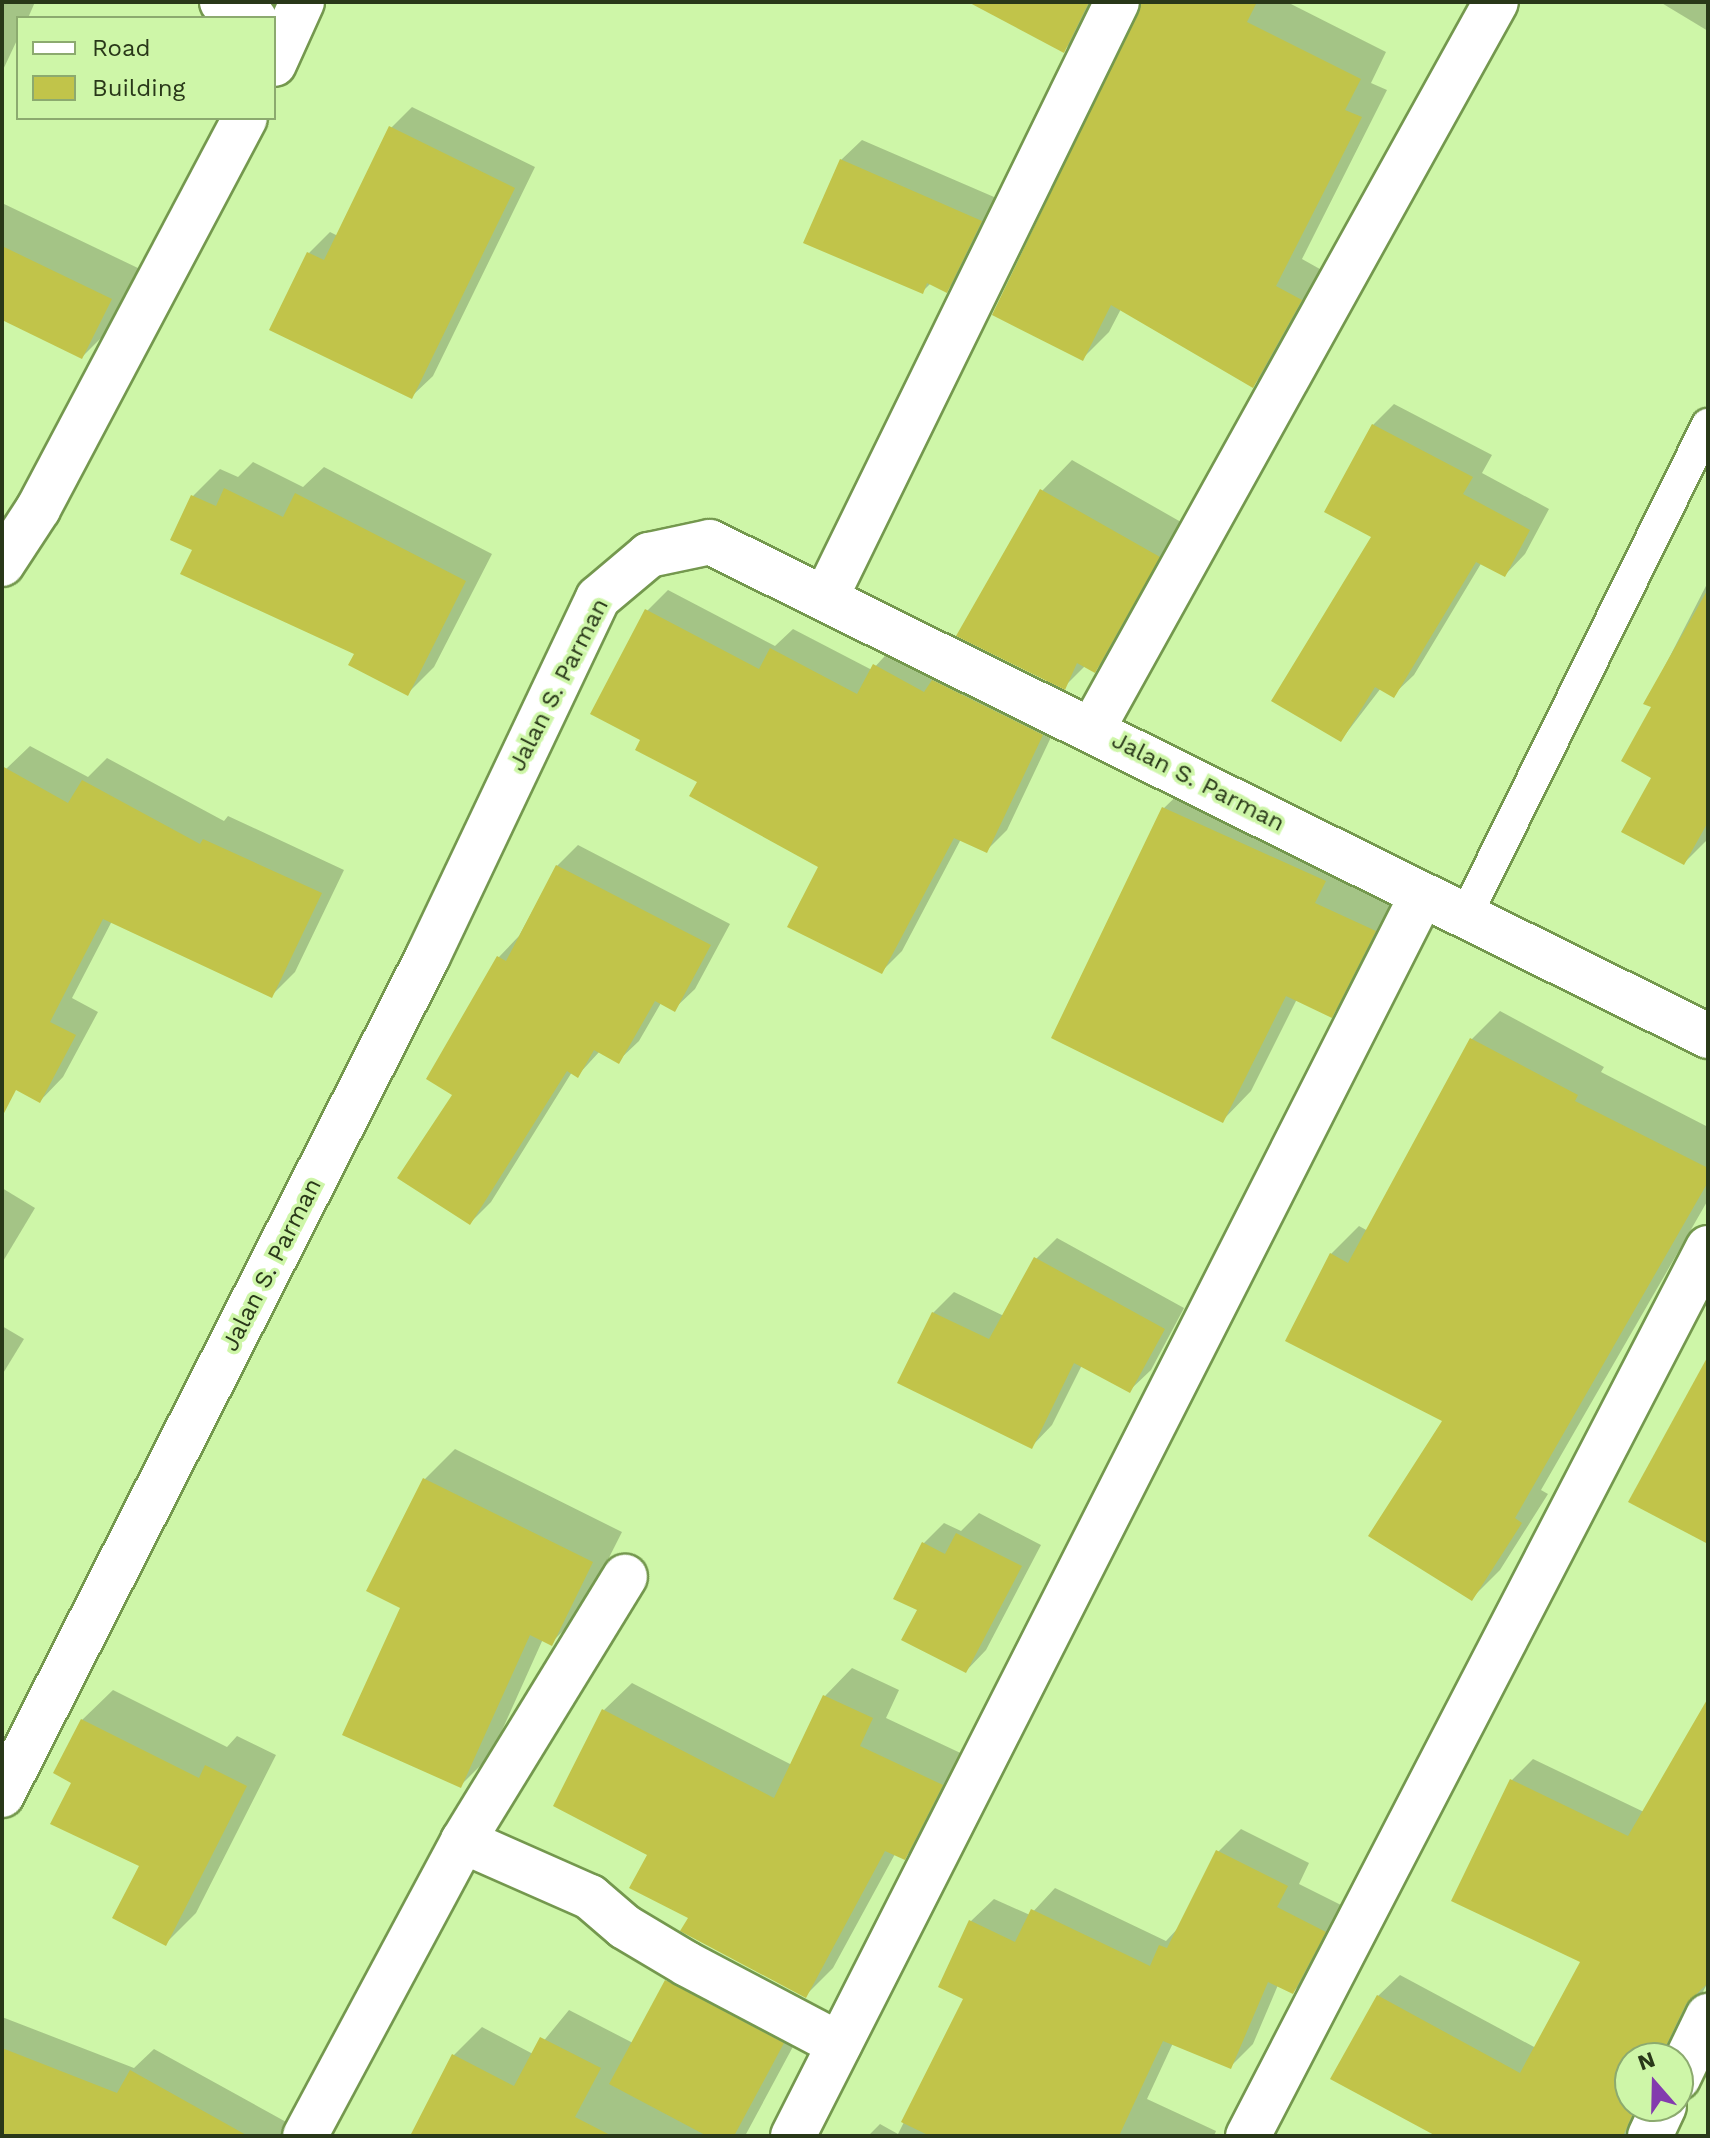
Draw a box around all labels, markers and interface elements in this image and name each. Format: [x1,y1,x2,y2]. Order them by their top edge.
legend [16,16,276,120]
text: Road [92,34,151,62]
text: Building [92,74,185,102]
street label: Jalan S. Parman [503,594,615,776]
street label: Jalan S. Parman [1107,726,1289,838]
street label: Jalan S. Parman [216,1174,328,1356]
north arrow [1614,2042,1694,2122]
text: N [1634,2046,1658,2075]

